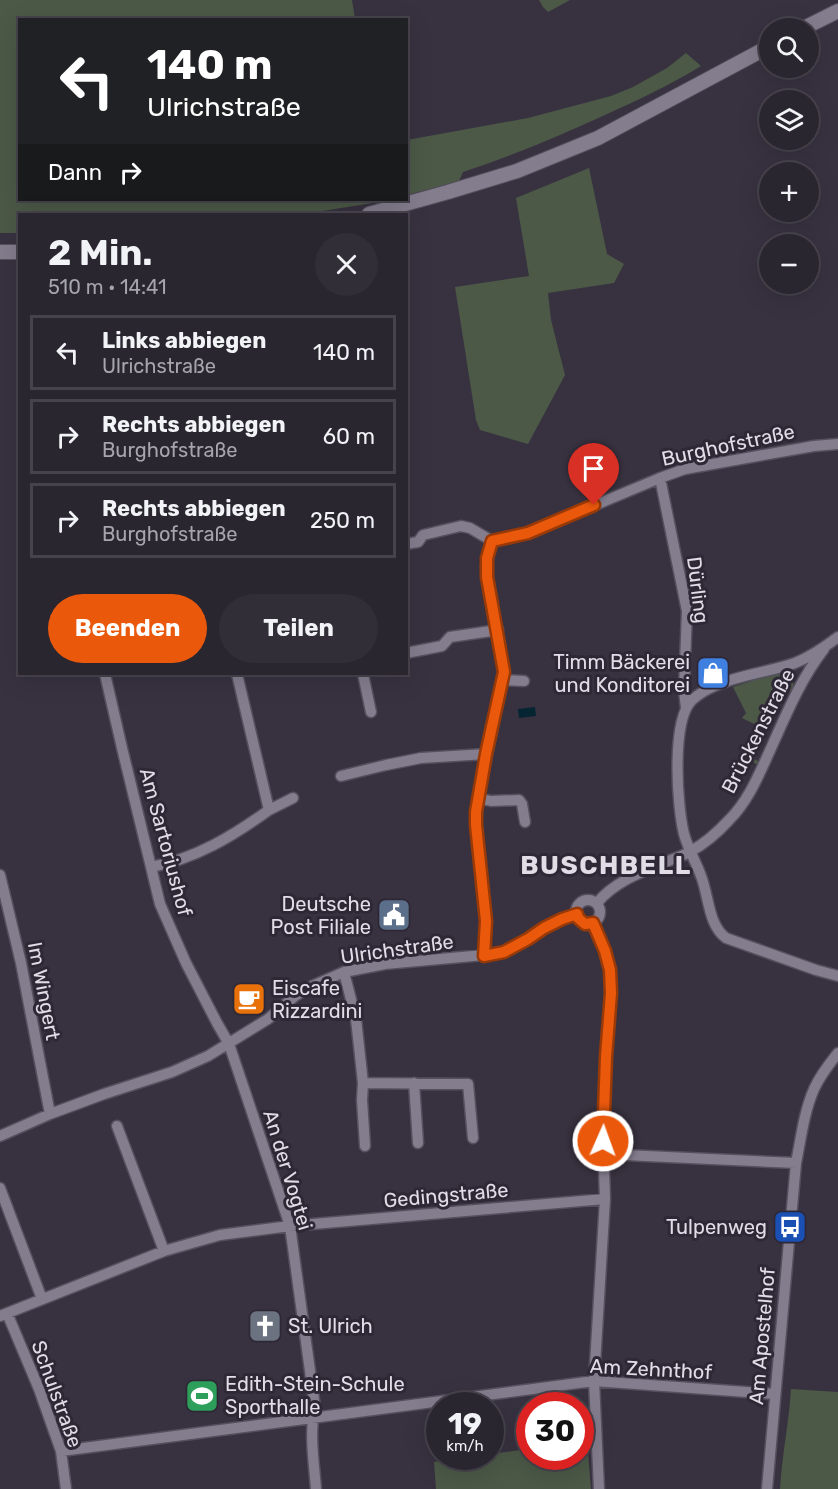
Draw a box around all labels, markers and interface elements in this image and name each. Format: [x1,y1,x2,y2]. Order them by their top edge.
map controls [759,18,819,294]
button: search [759,18,819,78]
text: 140 m [147,40,273,90]
icon: left [48,42,126,120]
button: layers [759,90,819,150]
text: Ulrichstraße [147,91,301,123]
icon: right [114,156,147,189]
text: Dann [48,159,102,186]
button: + [759,162,819,222]
text: 2 Min. [48,231,153,274]
button: close [315,233,378,296]
button: − [759,234,819,294]
text: 510 m · 14:41 [48,275,167,299]
text: Links abbiegen [102,327,266,354]
icon: left [51,336,84,369]
text: 140 m [313,339,375,366]
text: Ulrichstraße [102,354,216,378]
text: Rechts abbiegen [102,411,286,438]
street label: Burghofstraße [659,419,797,471]
icon: right [51,420,84,453]
text: 60 m [323,423,375,450]
text: Burghofstraße [102,438,237,462]
pin [568,443,619,505]
icon: arrive [577,452,610,485]
text: Rechts abbiegen [102,495,286,522]
icon: right [51,504,84,537]
text: 250 m [310,507,375,534]
text: Burghofstraße [102,522,237,546]
street label: Dürling [682,555,714,625]
button: Beenden [48,594,207,663]
button: Teilen [219,594,378,663]
place label: Timm Bäckerei und Konditorei [553,650,690,697]
shop icon: Timm Bäckerei und Konditorei [695,655,731,691]
street label: Brückenstraße [716,665,800,797]
street label: Am Sartoriushof [135,765,197,919]
district label: BUSCHBELL [520,850,692,881]
place label: Deutsche Post Filiale [271,892,371,939]
public building icon: Deutsche Post Filiale [376,897,412,933]
street label: Ulrichstraße [339,929,455,969]
street label: Im Wingert [23,940,65,1042]
place label: Eiscafe Rizzardini [272,976,362,1023]
cafe icon: Eiscafe Rizzardini [231,981,267,1017]
street label: An der Vogtei [258,1107,318,1233]
position arrow [571,1109,635,1173]
street label: Gedingstraße [383,1178,509,1212]
bus stop icon: Tulpenweg [772,1209,808,1245]
place label: Tulpenweg [666,1215,767,1239]
street label: Am Apostelhof [744,1266,780,1406]
church icon: St. Ulrich [247,1308,283,1344]
place label: St. Ulrich [288,1314,373,1338]
street label: Schulstraße [27,1337,87,1451]
street label: Am Zehnthof [589,1354,713,1384]
place label: Edith-Stein-Schule Sporthalle [225,1372,405,1419]
sports icon: Edith-Stein-Schule Sporthalle [184,1378,220,1414]
speed limit sign: 30 [516,1392,594,1470]
text: 19 [448,1406,482,1442]
text: km/h [446,1437,484,1455]

